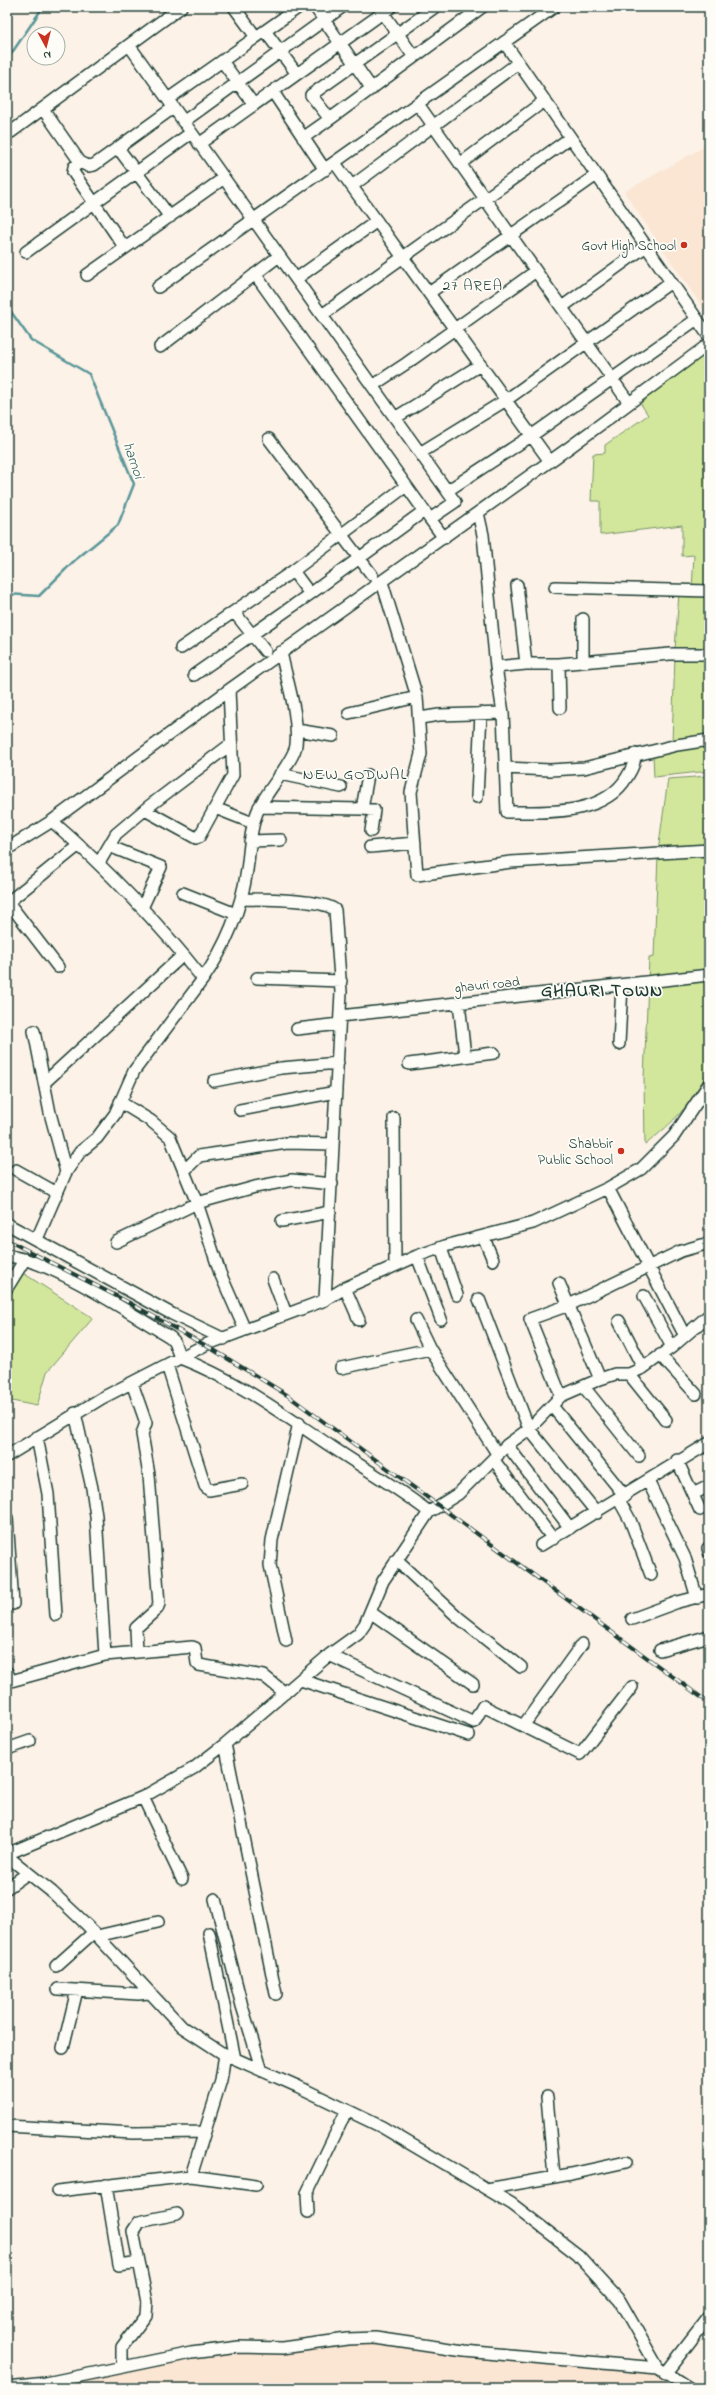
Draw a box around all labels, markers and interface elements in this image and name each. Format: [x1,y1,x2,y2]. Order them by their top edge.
north arrow [26,26,66,66]
text: N [42,47,52,63]
place label: Govt High School [581,236,676,258]
marker: Govt High School [679,240,689,250]
district label: 27 AREA [443,275,503,297]
water label: harnoi [117,439,150,483]
district label: NEW GODWAL [303,763,407,787]
street label: ghauri road [453,972,521,1000]
district label: GHAURI TOWN [541,979,663,1005]
place label: Shabbir Public School [538,1134,614,1171]
marker: Shabbir Public School [616,1146,626,1156]

